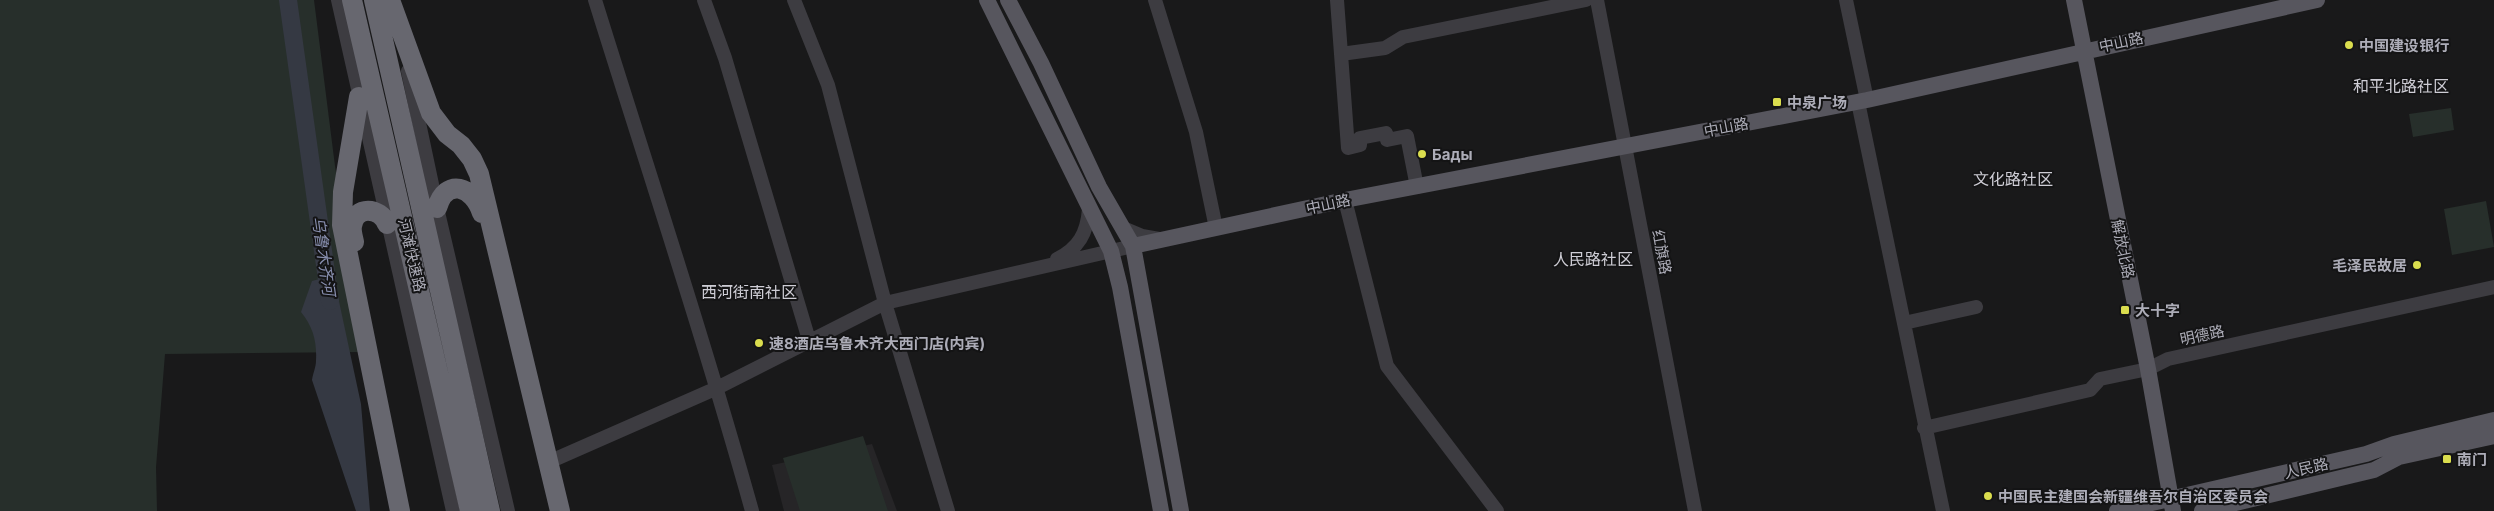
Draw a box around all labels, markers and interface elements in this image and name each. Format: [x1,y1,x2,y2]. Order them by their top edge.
street label: 中山路 [2097,28,2145,56]
place label: 中国建设银行 [2359,36,2449,55]
marker: 中国建设银行 [2343,39,2355,51]
district label: 和平北路社区 [2353,76,2449,96]
place label: 中泉广场 [1787,93,1847,112]
marker: 中泉广场 [1771,96,1783,108]
street label: 中山路 [1702,113,1750,141]
place label: Бады [1432,145,1473,164]
marker: Бады [1416,148,1428,160]
district label: 文化路社区 [1973,169,2053,189]
street label: 中山路 [1304,190,1352,218]
water label: 乌鲁木齐河 [309,215,340,300]
street label: 河滩快速路 [394,216,430,294]
street label: 解放北路 [2107,218,2139,280]
street label: 红旗路 [1648,228,1676,276]
district label: 人民路社区 [1553,249,1633,269]
place label: 毛泽民故居 [2332,256,2407,275]
marker: 毛泽民故居 [2411,259,2423,271]
district label: 西河街南社区 [701,282,797,302]
place label: 大十字 [2135,301,2180,320]
marker: 大十字 [2119,304,2131,316]
street label: 明德路 [2178,321,2226,349]
place label: 速8酒店乌鲁木齐大西门店(内宾) [769,334,985,353]
marker: 速8酒店乌鲁木齐大西门店(内宾) [753,337,765,349]
place label: 南门 [2457,450,2487,469]
marker: 南门 [2441,453,2453,465]
street label: 人民路 [2282,454,2330,482]
place label: 中国民主建国会新疆维吾尔自治区委员会 [1998,487,2268,506]
marker: 中国民主建国会新疆维吾尔自治区委员会 [1982,490,1994,502]

